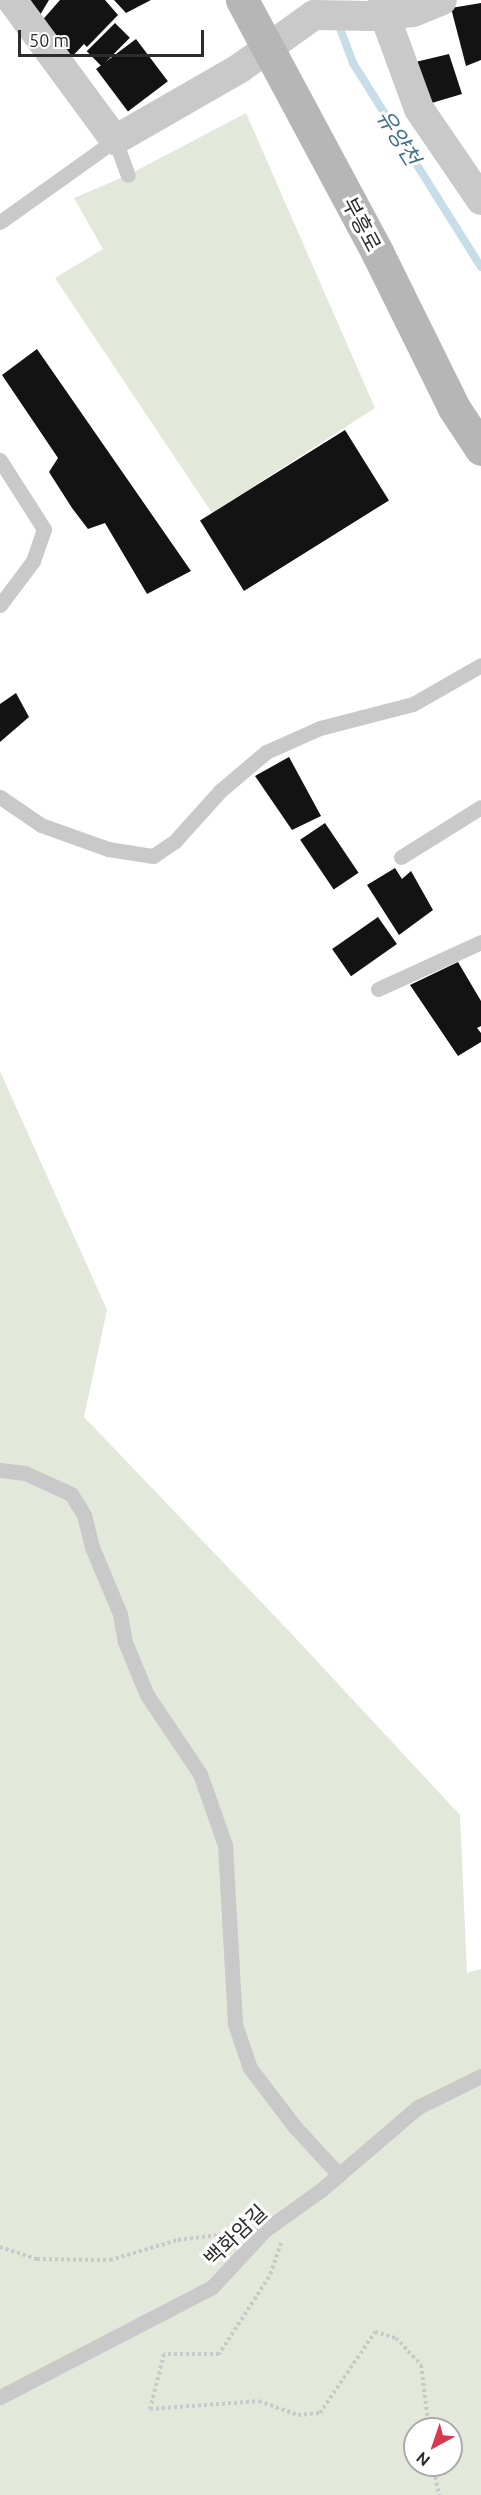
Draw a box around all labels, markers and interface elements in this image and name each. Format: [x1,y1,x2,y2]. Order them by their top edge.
scale bar [21,18,207,56]
text: 50 m [29,30,69,50]
water label: 유양천 [372,104,426,170]
street label: 부흥로 [337,192,387,256]
street label: 백화암길 [198,2199,272,2271]
north arrow [403,2417,463,2477]
text: N [412,2449,433,2470]

